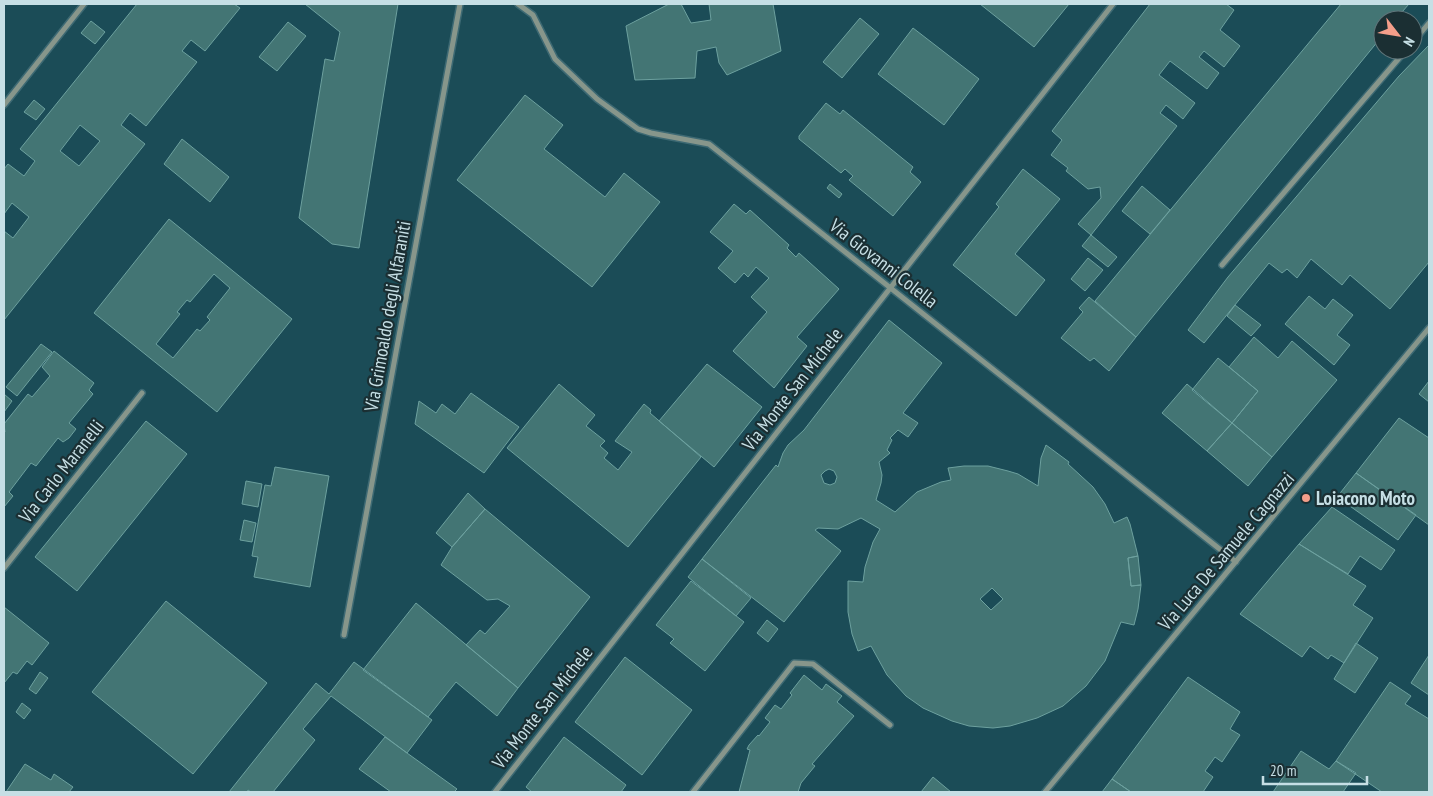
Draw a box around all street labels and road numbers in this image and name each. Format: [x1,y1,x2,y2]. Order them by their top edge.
street label: Via Giovanni Colella [824,213,943,313]
street label: Via Grimoaldo degli Alfaraniti [358,219,416,414]
street label: Via Monte San Michele [736,323,848,456]
street label: Via Carlo Maranelli [13,415,109,528]
street label: Via Luca De Samuele Cagnazzi [1152,467,1299,636]
street label: Via Monte San Michele [486,641,598,774]

